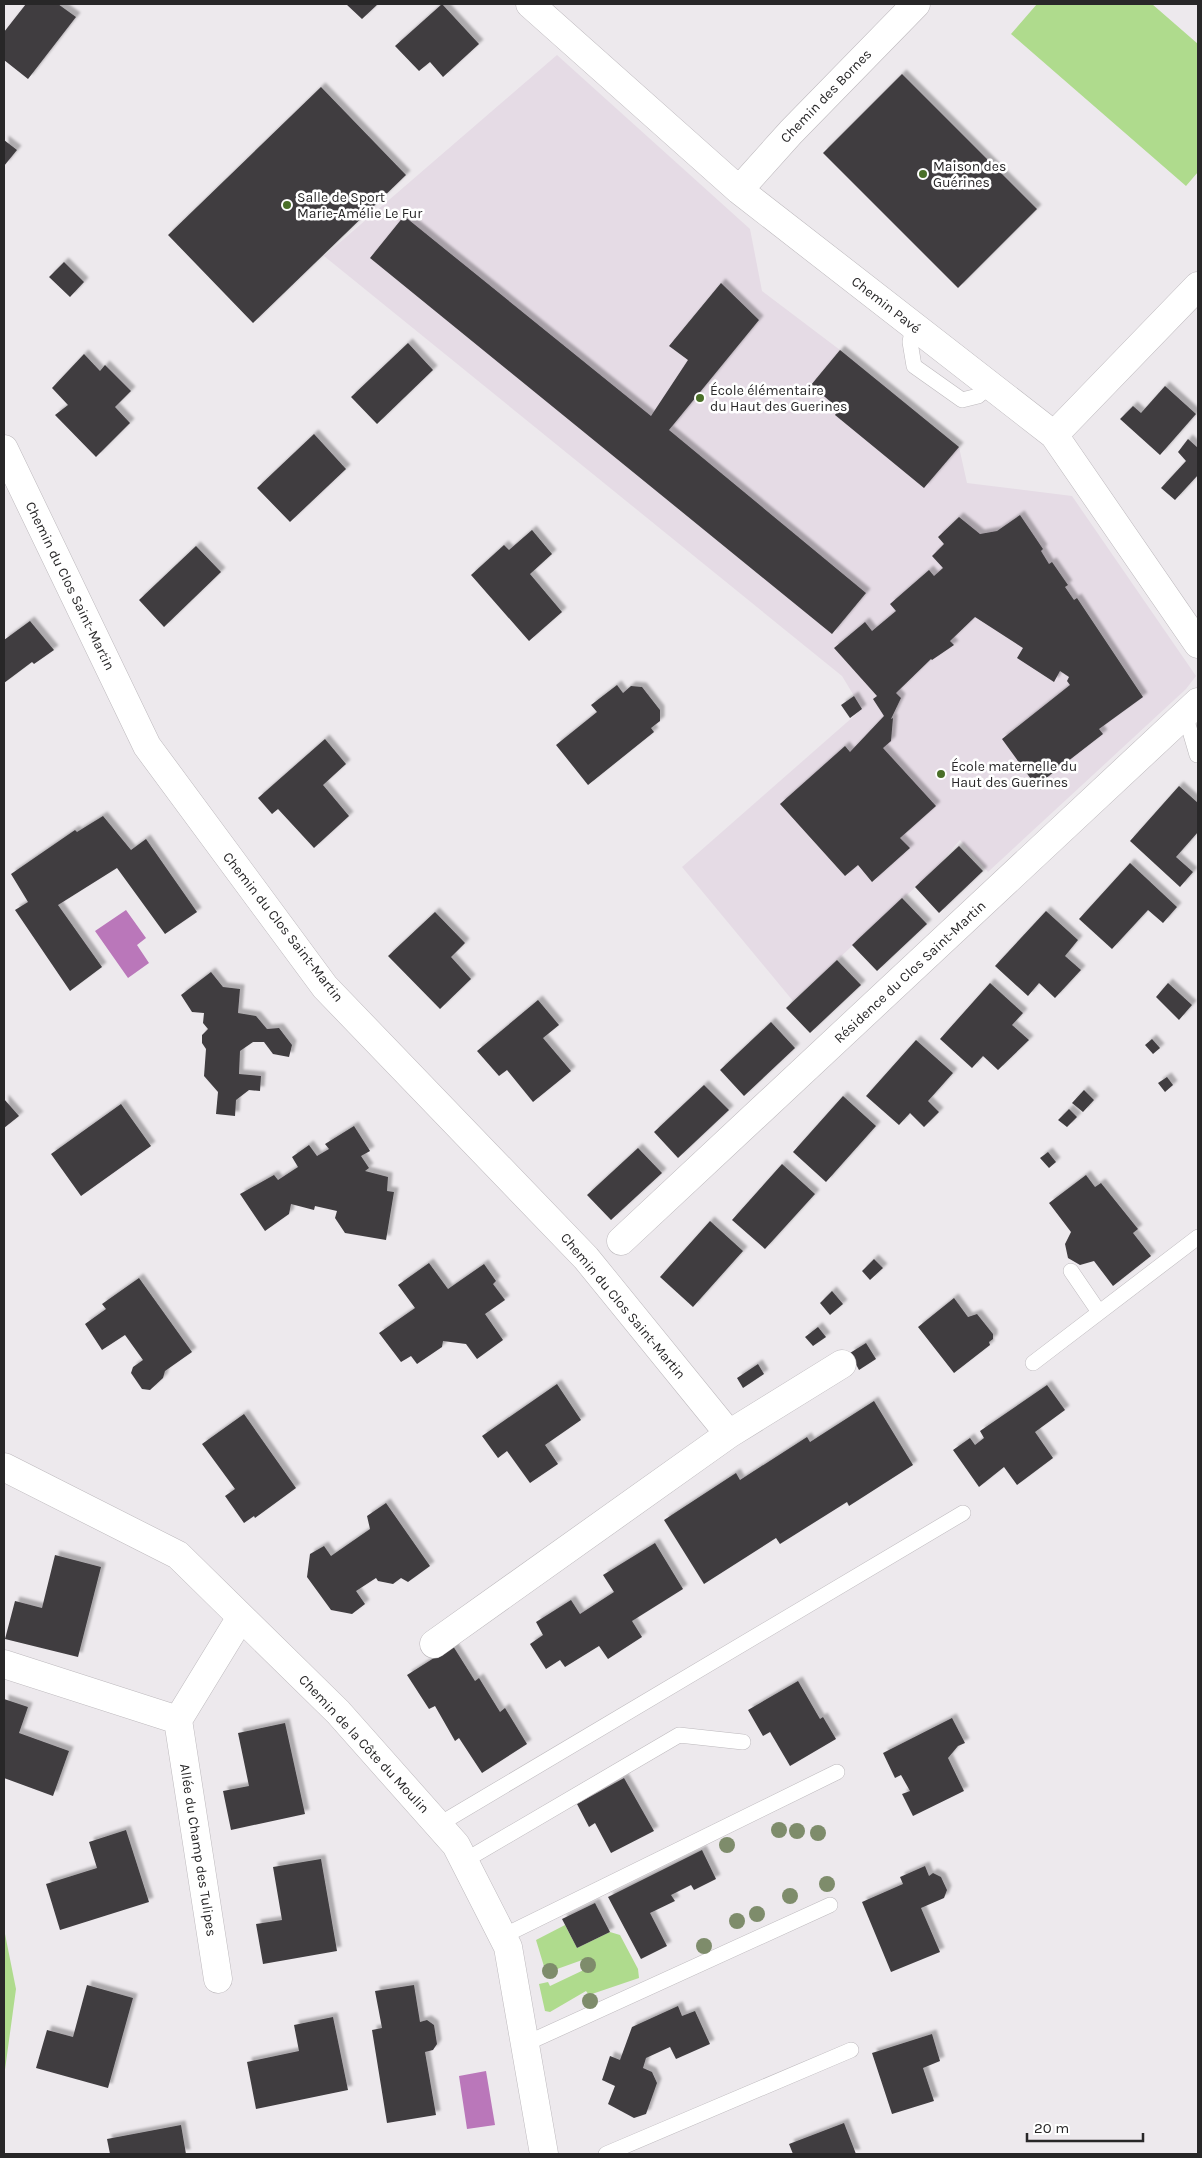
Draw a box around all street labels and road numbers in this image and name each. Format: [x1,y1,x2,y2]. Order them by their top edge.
street label: Chemin des Bornes [777,46,875,146]
street label: Chemin Pavé [848,273,924,337]
street label: Chemin du Clos Saint-Martin [22,499,118,673]
street label: Chemin du Clos Saint-Martin [219,849,347,1005]
street label: Résidence du Clos Saint-Martin [831,897,989,1047]
street label: Chemin du Clos Saint-Martin [557,1229,689,1383]
street label: Chemin de la Côte du Moulin [295,1671,433,1817]
street label: Allée du Champ des Tulipes [176,1762,220,1938]

